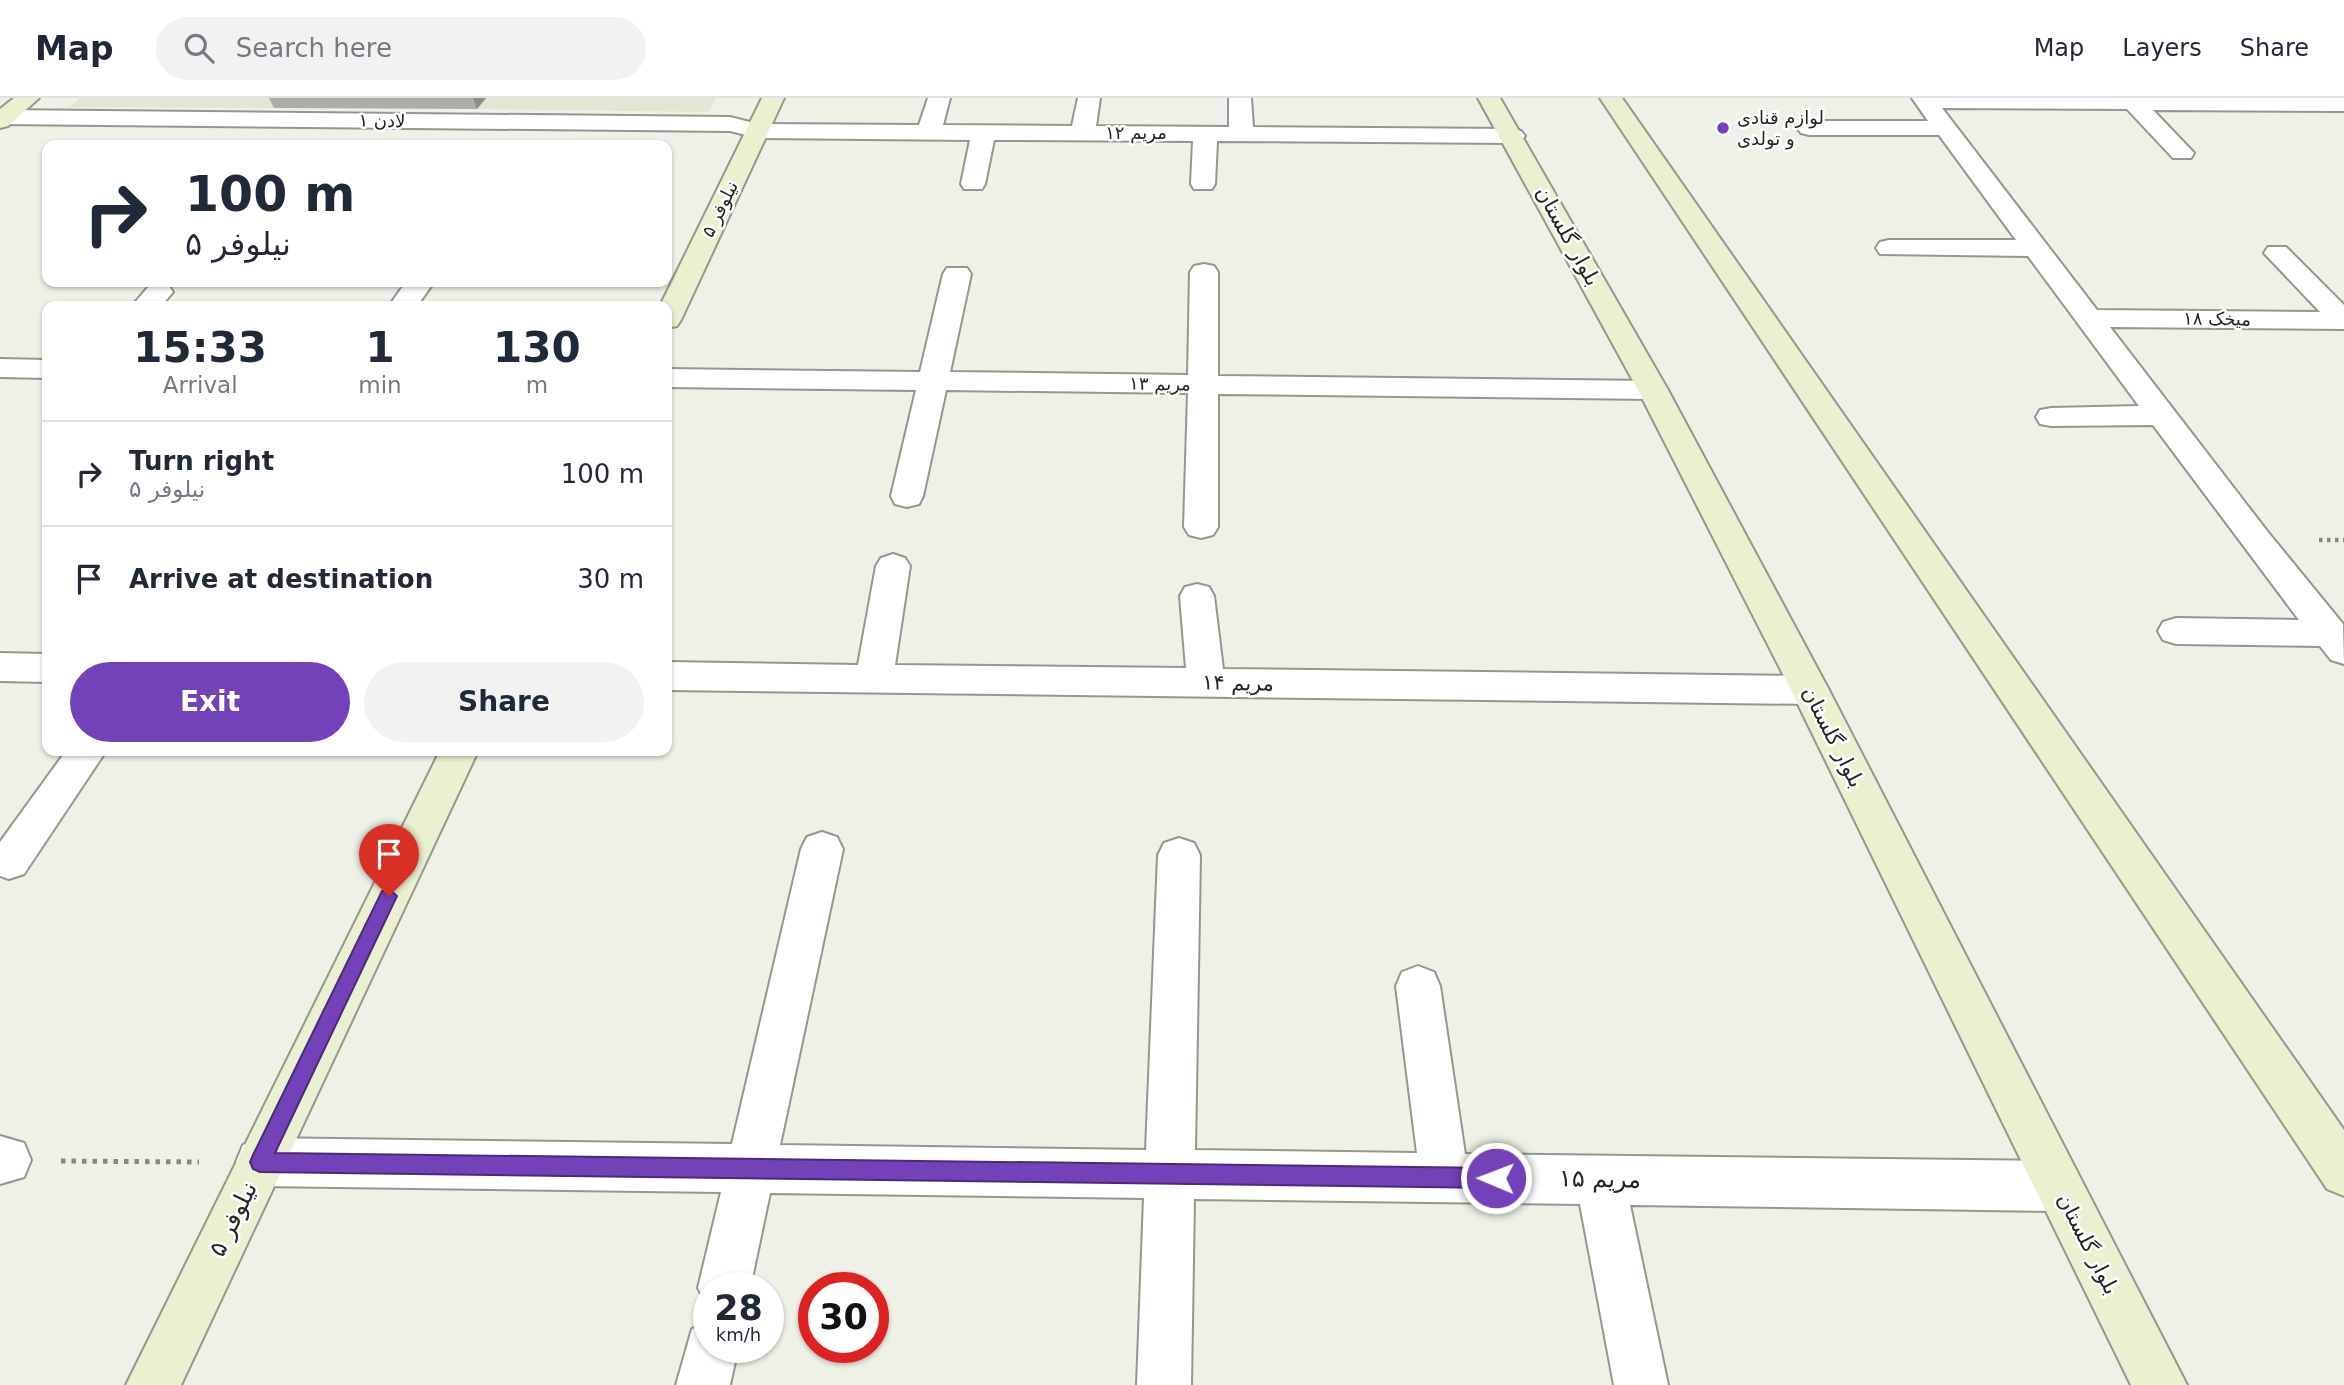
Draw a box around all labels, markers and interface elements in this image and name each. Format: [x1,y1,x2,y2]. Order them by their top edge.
search box [156,17,646,80]
text: Map [35,29,114,68]
icon: search [180,29,218,67]
text: Search here [236,33,392,63]
text: Map [2034,34,2084,62]
text: Layers [2122,34,2202,62]
text: Share [2240,34,2309,62]
place label: لوازم قنادی و تولدی [1737,107,1824,150]
street label: لادن ۱ [358,110,406,131]
marker: لوازم قنادی و تولدی [1715,120,1731,136]
street label: مریم ۱۲ [1105,122,1167,144]
text: 100 m [185,166,355,223]
icon: right [70,168,161,259]
street label: نیلوفر ۵ [697,177,743,241]
street label: بلوار گلستان [1531,182,1605,290]
text: نیلوفر ۵ [185,225,291,263]
street label: میخک ۱۸ [2183,307,2251,330]
text: 15:33 [133,323,267,372]
text: 1 [365,323,395,372]
text: 130 [493,323,581,372]
text: Arrival [163,372,238,398]
text: min [358,372,402,398]
text: m [526,372,548,398]
street label: مریم ۱۳ [1129,372,1191,396]
text: Turn right [129,446,274,476]
icon: right [70,455,108,493]
text: 100 m [561,459,644,489]
text: نیلوفر ۵ [129,476,205,502]
icon: arrive [70,560,108,598]
text: Arrive at destination [129,564,433,594]
text: 30 m [577,564,644,594]
button: Exit [70,662,350,742]
button: Share [364,662,644,742]
street label: مریم ۱۴ [1202,670,1274,697]
street label: بلوار گلستان [1797,682,1869,792]
pin [359,824,419,896]
icon: arrive [370,835,408,873]
position arrow [1459,1141,1533,1215]
street label: مریم ۱۵ [1559,1164,1641,1194]
street label: نیلوفر ۵ [203,1177,263,1261]
street label: بلوار گلستان [2052,1189,2124,1299]
speed limit sign: 30 [798,1272,889,1363]
text: 28 [714,1288,763,1328]
text: km/h [716,1324,761,1345]

